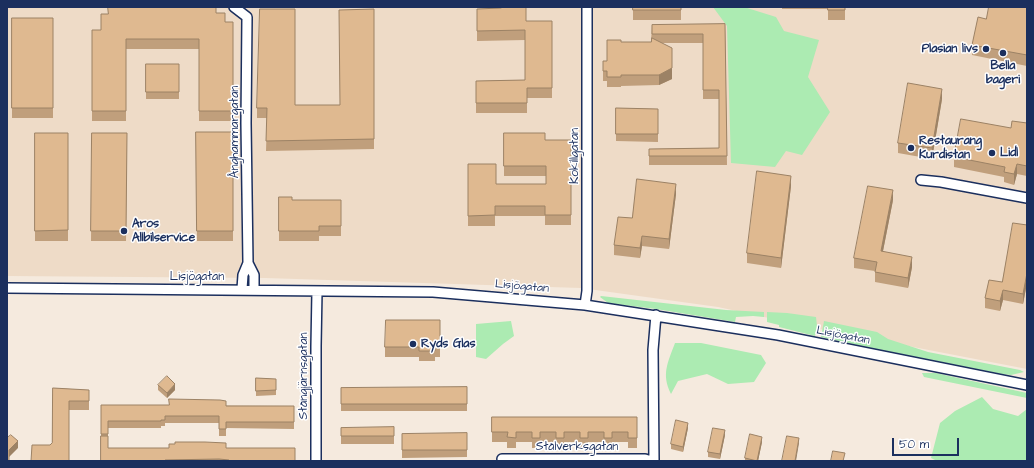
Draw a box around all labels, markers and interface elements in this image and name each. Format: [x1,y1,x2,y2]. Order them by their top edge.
place label: Plasian livs [922,42,978,56]
marker: Plasian livs [981,44,991,54]
marker: Bella bageri [998,48,1008,58]
place label: Bella bageri [986,59,1020,87]
street label: Ånghammargatan [228,86,242,178]
street label: Kokillgatan [568,128,582,184]
place label: Restaurang Kurdistan [919,134,982,162]
marker: Restaurang Kurdistan [906,143,916,153]
place label: Lidl [1000,146,1018,160]
marker: Lidl [987,148,997,158]
place label: Aros Allbilservice [132,217,195,245]
marker: Aros Allbilservice [119,226,129,236]
street label: Lisjögatan [170,270,224,284]
street label: Lisjögatan [494,277,550,297]
street label: Lisjögatan [815,324,871,348]
street label: Stångjärnsgatan [297,333,311,419]
place label: Ryds Glas [421,337,475,351]
marker: Ryds Glas [408,339,418,349]
scale bar [894,430,961,456]
text: 50 m [899,436,929,453]
street label: Stålverksgatan [536,440,618,454]

